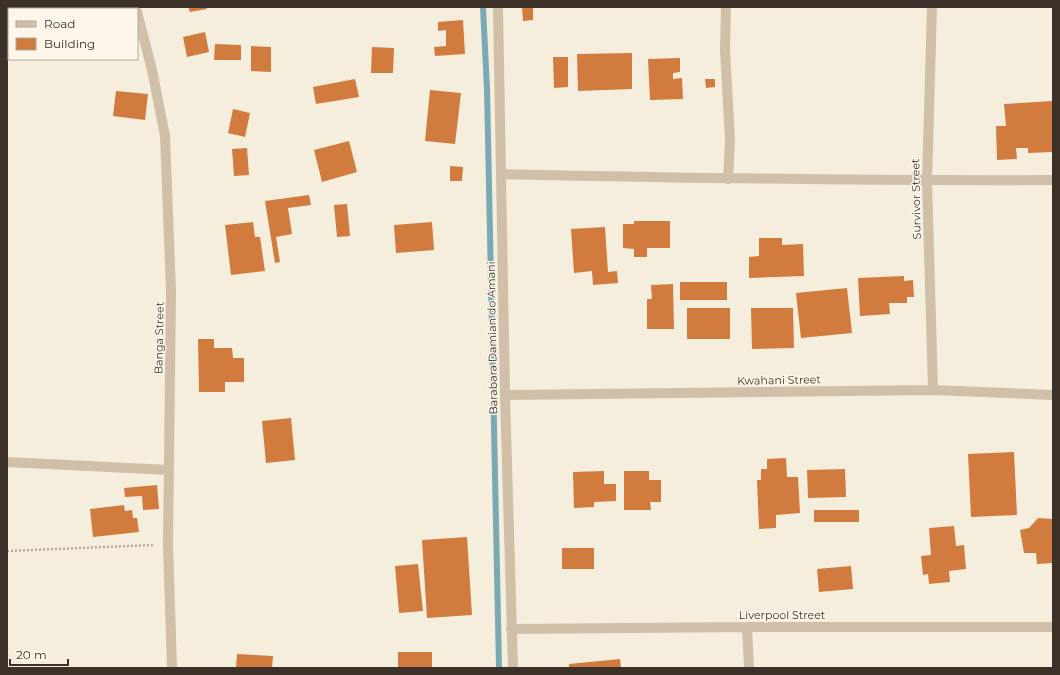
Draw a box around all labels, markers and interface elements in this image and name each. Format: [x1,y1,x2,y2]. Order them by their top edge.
legend [8,8,138,60]
text: Road [44,16,75,31]
text: Building [44,36,95,51]
street label: Survivor Street [908,158,924,240]
street label: Barabara Damian do Amani [484,261,500,415]
street label: Banga Street [151,301,167,374]
street label: Kwahani Street [737,372,822,388]
street label: Liverpool Street [739,608,826,622]
scale bar [10,641,68,667]
text: 20 m [16,647,47,662]

